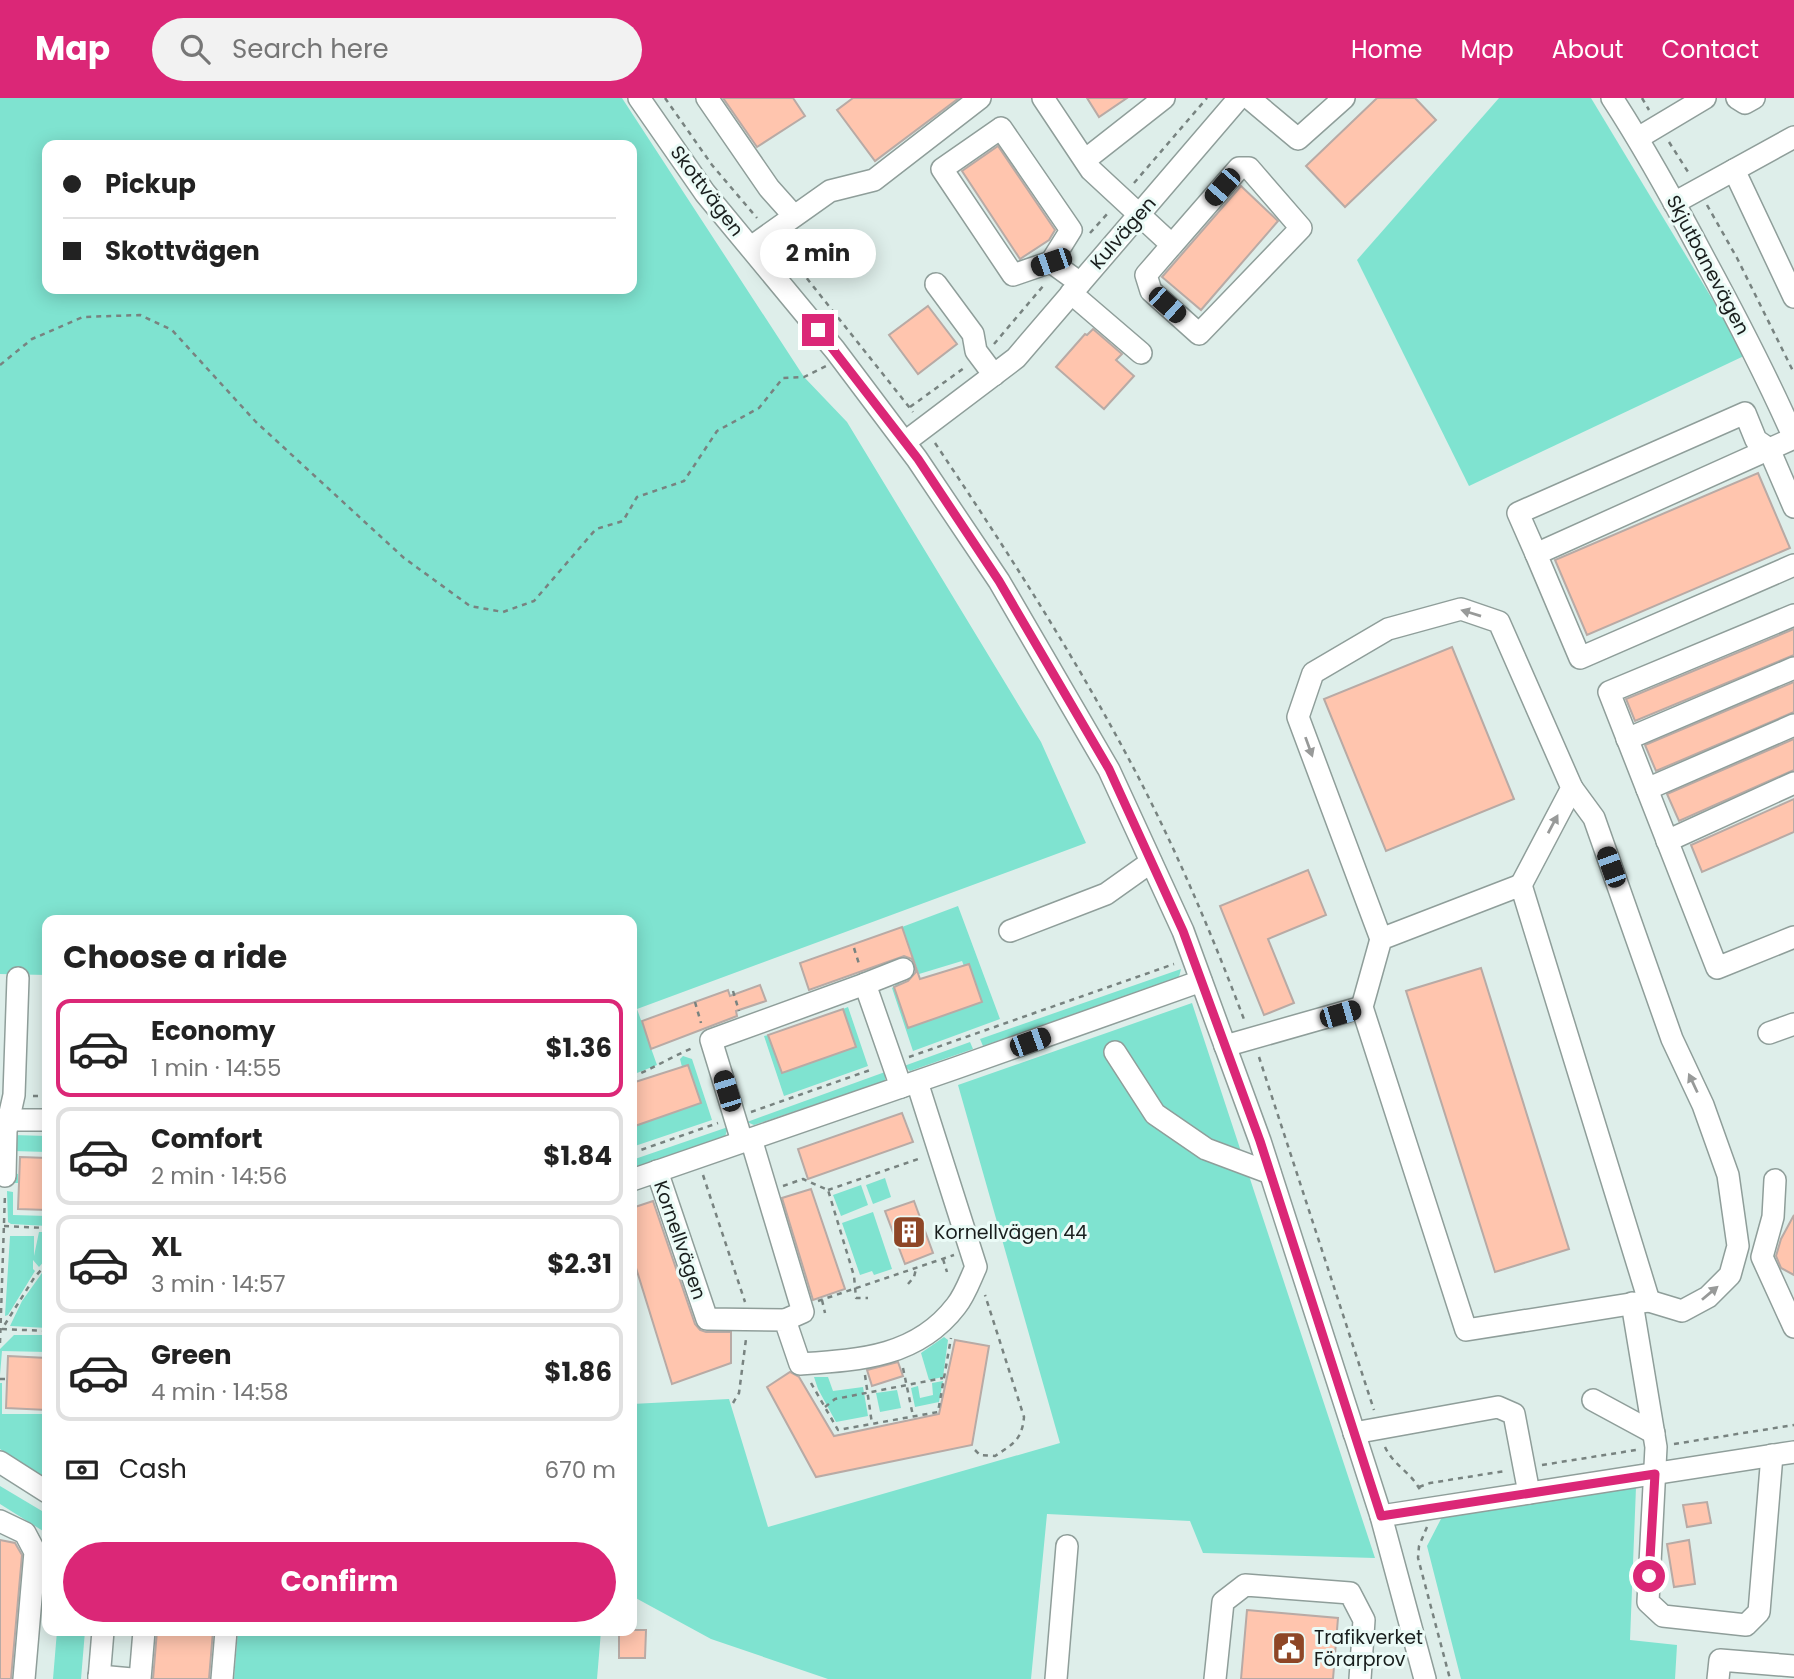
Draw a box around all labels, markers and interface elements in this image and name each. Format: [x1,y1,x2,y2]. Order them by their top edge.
search box [152,18,642,81]
text: Map [35,25,110,72]
icon: search [176,30,214,68]
text: Search here [232,31,389,67]
text: Home [1351,33,1423,66]
text: Map [1461,33,1514,66]
text: About [1552,33,1623,66]
text: Contact [1661,33,1759,66]
street label: Skottvägen [664,140,750,242]
car [1201,164,1244,210]
text: Pickup [105,166,196,202]
street label: Skjutbanevägen [1660,190,1756,340]
street label: Kulvägen [1084,191,1162,275]
callout: 2 min [760,229,876,278]
text: Skottvägen [105,233,260,269]
text: 2 min [786,237,850,269]
car [1028,245,1075,279]
car [1145,283,1190,327]
route end [802,314,834,346]
one-way arrow [1461,607,1482,617]
one-way arrow [1304,736,1315,757]
one-way arrow [1547,814,1559,834]
car [1594,844,1629,890]
text: Choose a ride [63,934,287,979]
car [1317,998,1364,1030]
text: Economy [151,1013,275,1049]
icon: car [67,1017,130,1080]
car [1007,1025,1054,1059]
text: $1.36 [545,1030,612,1066]
text: 1 min · 14:55 [151,1052,281,1084]
car [711,1068,744,1114]
one-way arrow [1687,1073,1699,1093]
text: Comfort [151,1121,263,1157]
icon: car [67,1125,130,1188]
text: $1.84 [543,1138,612,1174]
text: 2 min · 14:56 [151,1160,287,1192]
street label: Kornellvägen [647,1177,713,1303]
building icon: Kornellvägen 44 [890,1213,928,1251]
place label: Kornellvägen 44 [934,1219,1087,1246]
text: XL [151,1229,182,1265]
icon: car [67,1233,130,1296]
text: $2.31 [547,1246,612,1282]
text: 3 min · 14:57 [151,1268,286,1300]
one-way arrow [1701,1286,1719,1301]
text: Green [151,1337,232,1373]
icon: car [67,1341,130,1404]
text: $1.86 [544,1354,612,1390]
text: 4 min · 14:58 [151,1376,289,1408]
icon: cash [63,1451,101,1489]
text: Cash [119,1451,187,1487]
text: 670 m [545,1454,616,1486]
button: Confirm [63,1542,616,1622]
route start [1633,1560,1665,1592]
place label: Trafikverket Förarprov [1314,1624,1423,1673]
public building icon: Trafikverket Förarprov [1270,1629,1308,1667]

